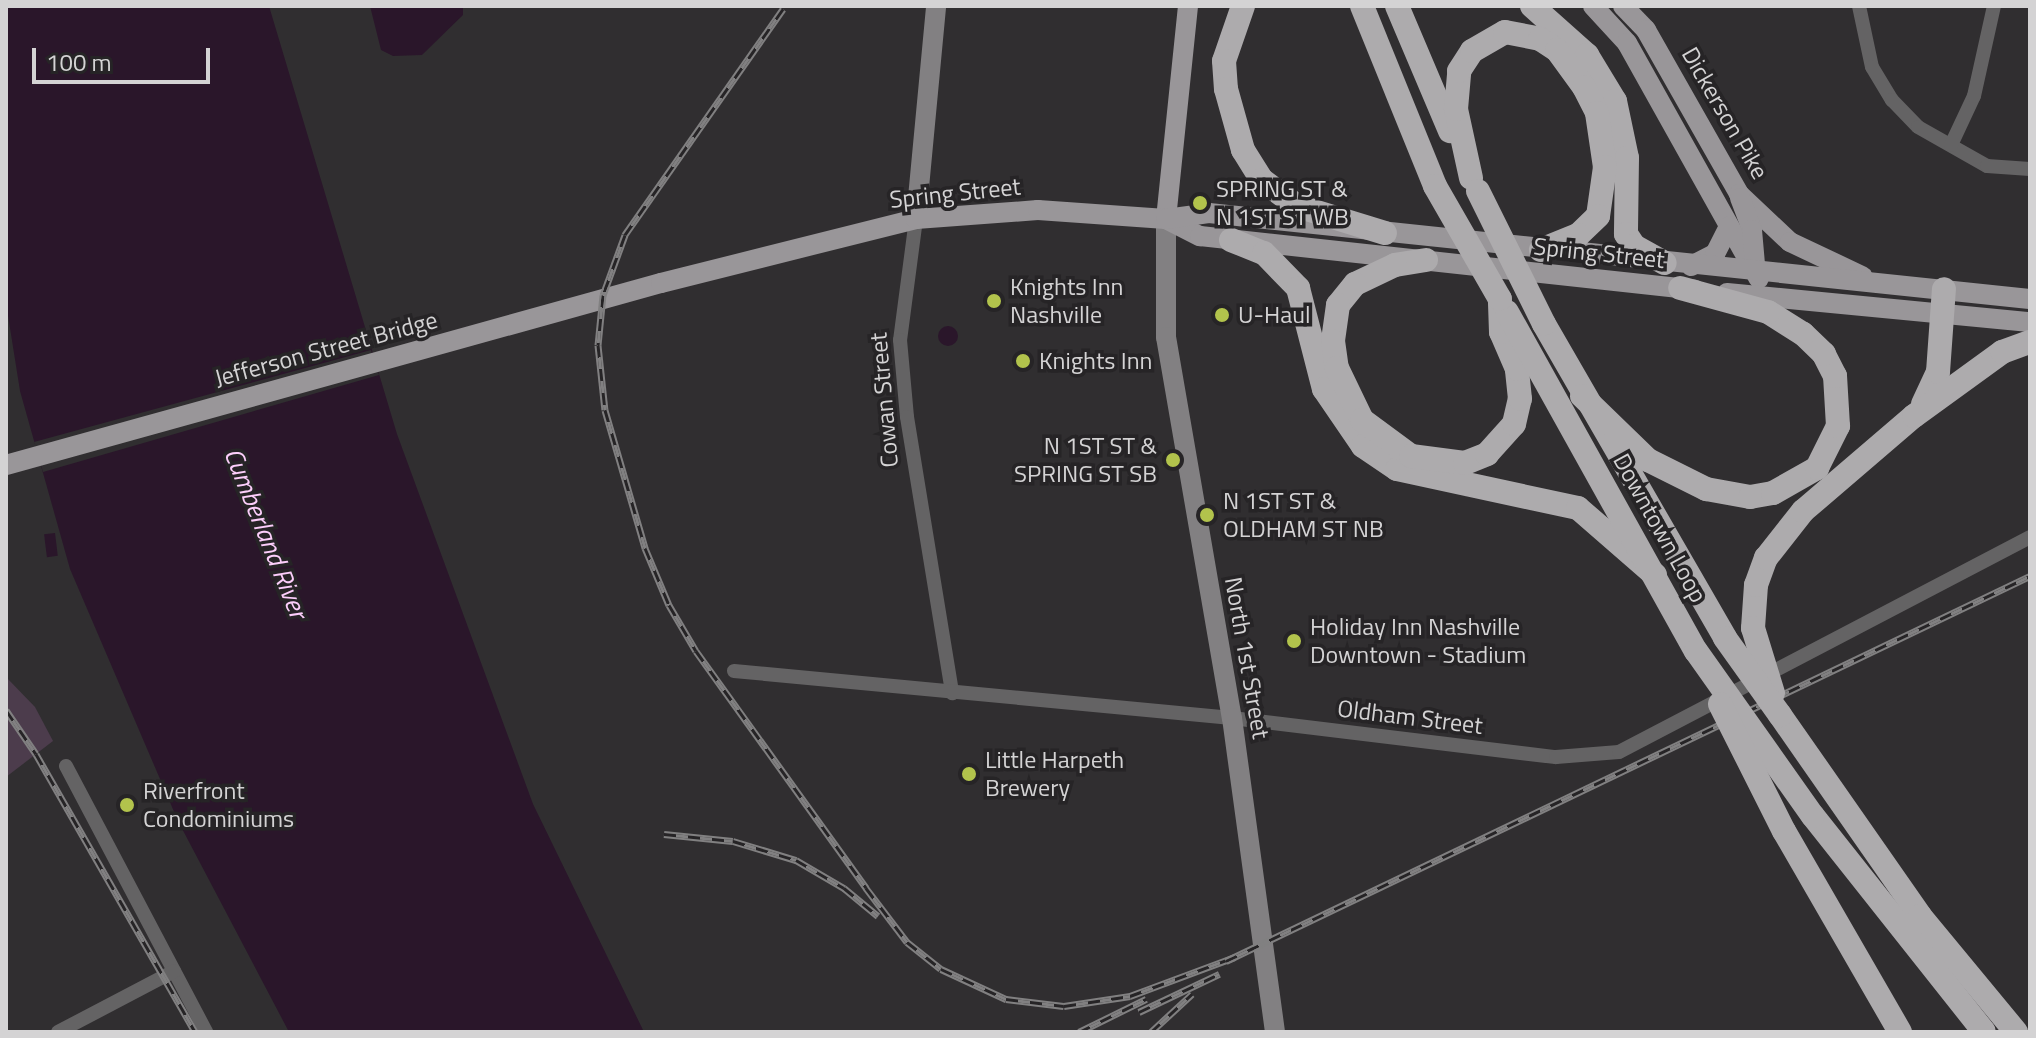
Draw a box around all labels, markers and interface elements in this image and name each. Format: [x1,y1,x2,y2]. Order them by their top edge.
scale bar [36,32,214,82]
street label: Dickerson Pike [1676,42,1774,184]
text: 100 m [46,44,112,80]
street label: Spring Street [888,172,1022,214]
place label: SPRING ST & N 1ST ST WB [1216,175,1349,231]
marker: SPRING ST & N 1ST ST WB [1191,194,1209,212]
street label: Spring Street [1532,232,1666,274]
place label: Knights Inn Nashville [1010,273,1123,329]
marker: Knights Inn Nashville [985,292,1003,310]
place label: U-Haul [1238,301,1310,329]
street label: Jefferson Street Bridge [211,305,441,393]
marker: U-Haul [1213,306,1231,324]
street label: Cowan Street [864,331,904,469]
place label: Knights Inn [1039,347,1152,375]
marker: Knights Inn [1014,352,1032,370]
place label: N 1ST ST & SPRING ST SB [1014,432,1157,488]
water label: Cumberland River [218,443,314,623]
street label: Downtown Loop [1607,448,1713,608]
marker: N 1ST ST & SPRING ST SB [1164,451,1182,469]
place label: N 1ST ST & OLDHAM ST NB [1223,487,1384,543]
marker: N 1ST ST & OLDHAM ST NB [1198,506,1216,524]
street label: North 1st Street [1219,575,1275,741]
place label: Holiday Inn Nashville Downtown - Stadium [1310,613,1526,669]
marker: Holiday Inn Nashville Downtown - Stadium [1285,632,1303,650]
street label: Oldham Street [1336,694,1484,740]
place label: Little Harpeth Brewery [985,746,1124,802]
marker: Little Harpeth Brewery [960,765,978,783]
place label: Riverfront Condominiums [143,777,294,833]
marker: Riverfront Condominiums [118,796,136,814]

